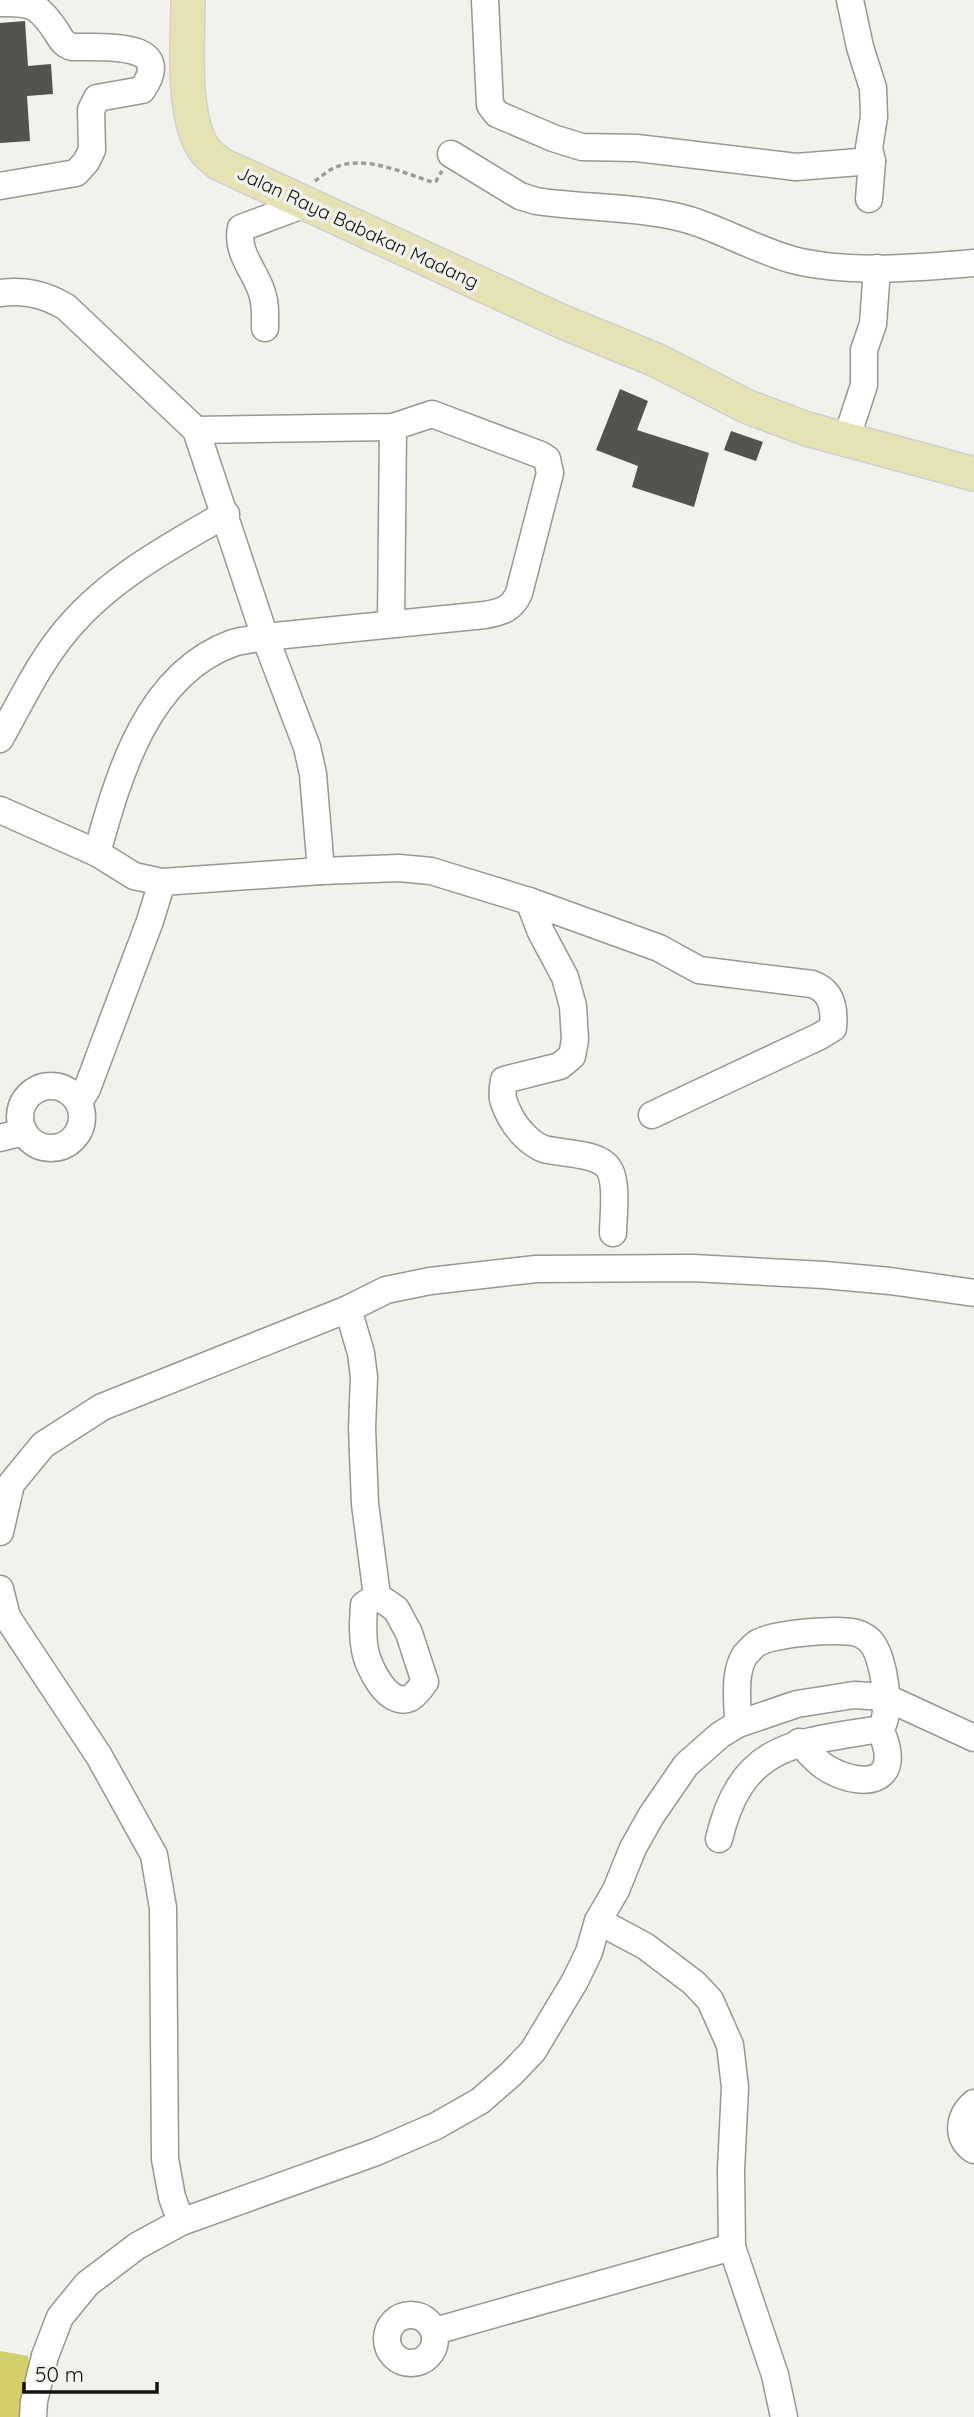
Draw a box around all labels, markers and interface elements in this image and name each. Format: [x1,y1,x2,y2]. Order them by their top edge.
street label: Jalan Raya Babakan Madang [233,160,483,294]
scale bar [24,2350,158,2394]
text: 50 m [35,2361,84,2387]

